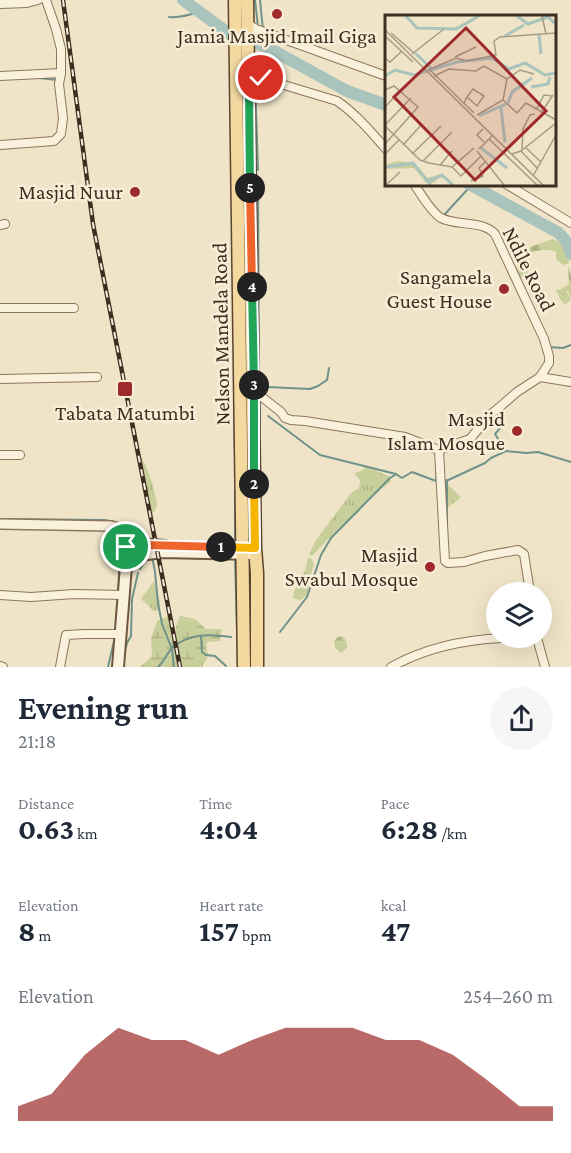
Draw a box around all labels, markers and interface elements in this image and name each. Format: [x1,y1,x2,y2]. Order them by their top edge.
marker: Jamia Masjid Imail Giga [270,7,284,21]
inset map [385,15,556,186]
place label: Jamia Masjid Imail Giga [175,24,377,48]
pin [235,52,286,103]
icon: check [244,61,277,94]
pin: 5 [235,173,265,203]
text: 5 [246,179,254,196]
place label: Masjid Nuur [18,180,124,204]
marker: Masjid Nuur [128,185,142,199]
street label: Ndile Road [498,223,560,315]
street label: Nelson Mandela Road [207,242,235,426]
place label: Sangamela Guest House [386,265,492,313]
pin: 4 [237,272,267,302]
text: 4 [248,278,256,295]
marker: Sangamela Guest House [497,282,511,296]
pin: 3 [239,370,269,400]
text: 3 [250,376,258,393]
marker: Tabata Matumbi [116,380,134,398]
place label: Tabata Matumbi [55,401,195,425]
place label: Masjid Islam Mosque [387,407,505,455]
marker: Masjid Islam Mosque [510,424,524,438]
pin: 2 [239,469,269,499]
text: 2 [250,475,258,492]
pin [100,521,151,572]
icon: arrive [109,530,142,563]
pin: 1 [206,532,236,562]
text: 1 [218,538,224,555]
place label: Masjid Swabul Mosque [285,543,418,591]
marker: Masjid Swabul Mosque [423,560,437,574]
map controls [486,582,552,648]
button: layers [486,582,552,648]
button: share [490,687,553,750]
text: Evening run [18,689,188,726]
text: 21:18 [18,730,56,752]
text: Distance [18,795,74,812]
text: Time [199,795,232,812]
text: Pace [381,795,409,812]
text: 0.63 [18,812,74,845]
text: 4:04 [199,812,258,845]
text: 6:28 [381,812,438,845]
text: km [74,825,98,842]
text: /km [438,825,467,842]
text: Elevation [18,897,79,914]
text: Heart rate [199,897,263,914]
text: kcal [381,897,406,914]
text: 8 [18,914,35,947]
text: 157 [199,914,239,947]
text: 47 [381,914,411,947]
text: m [35,927,51,944]
text: bpm [239,927,272,944]
text: Elevation [18,985,94,1007]
text: 254–260 m [463,985,553,1007]

